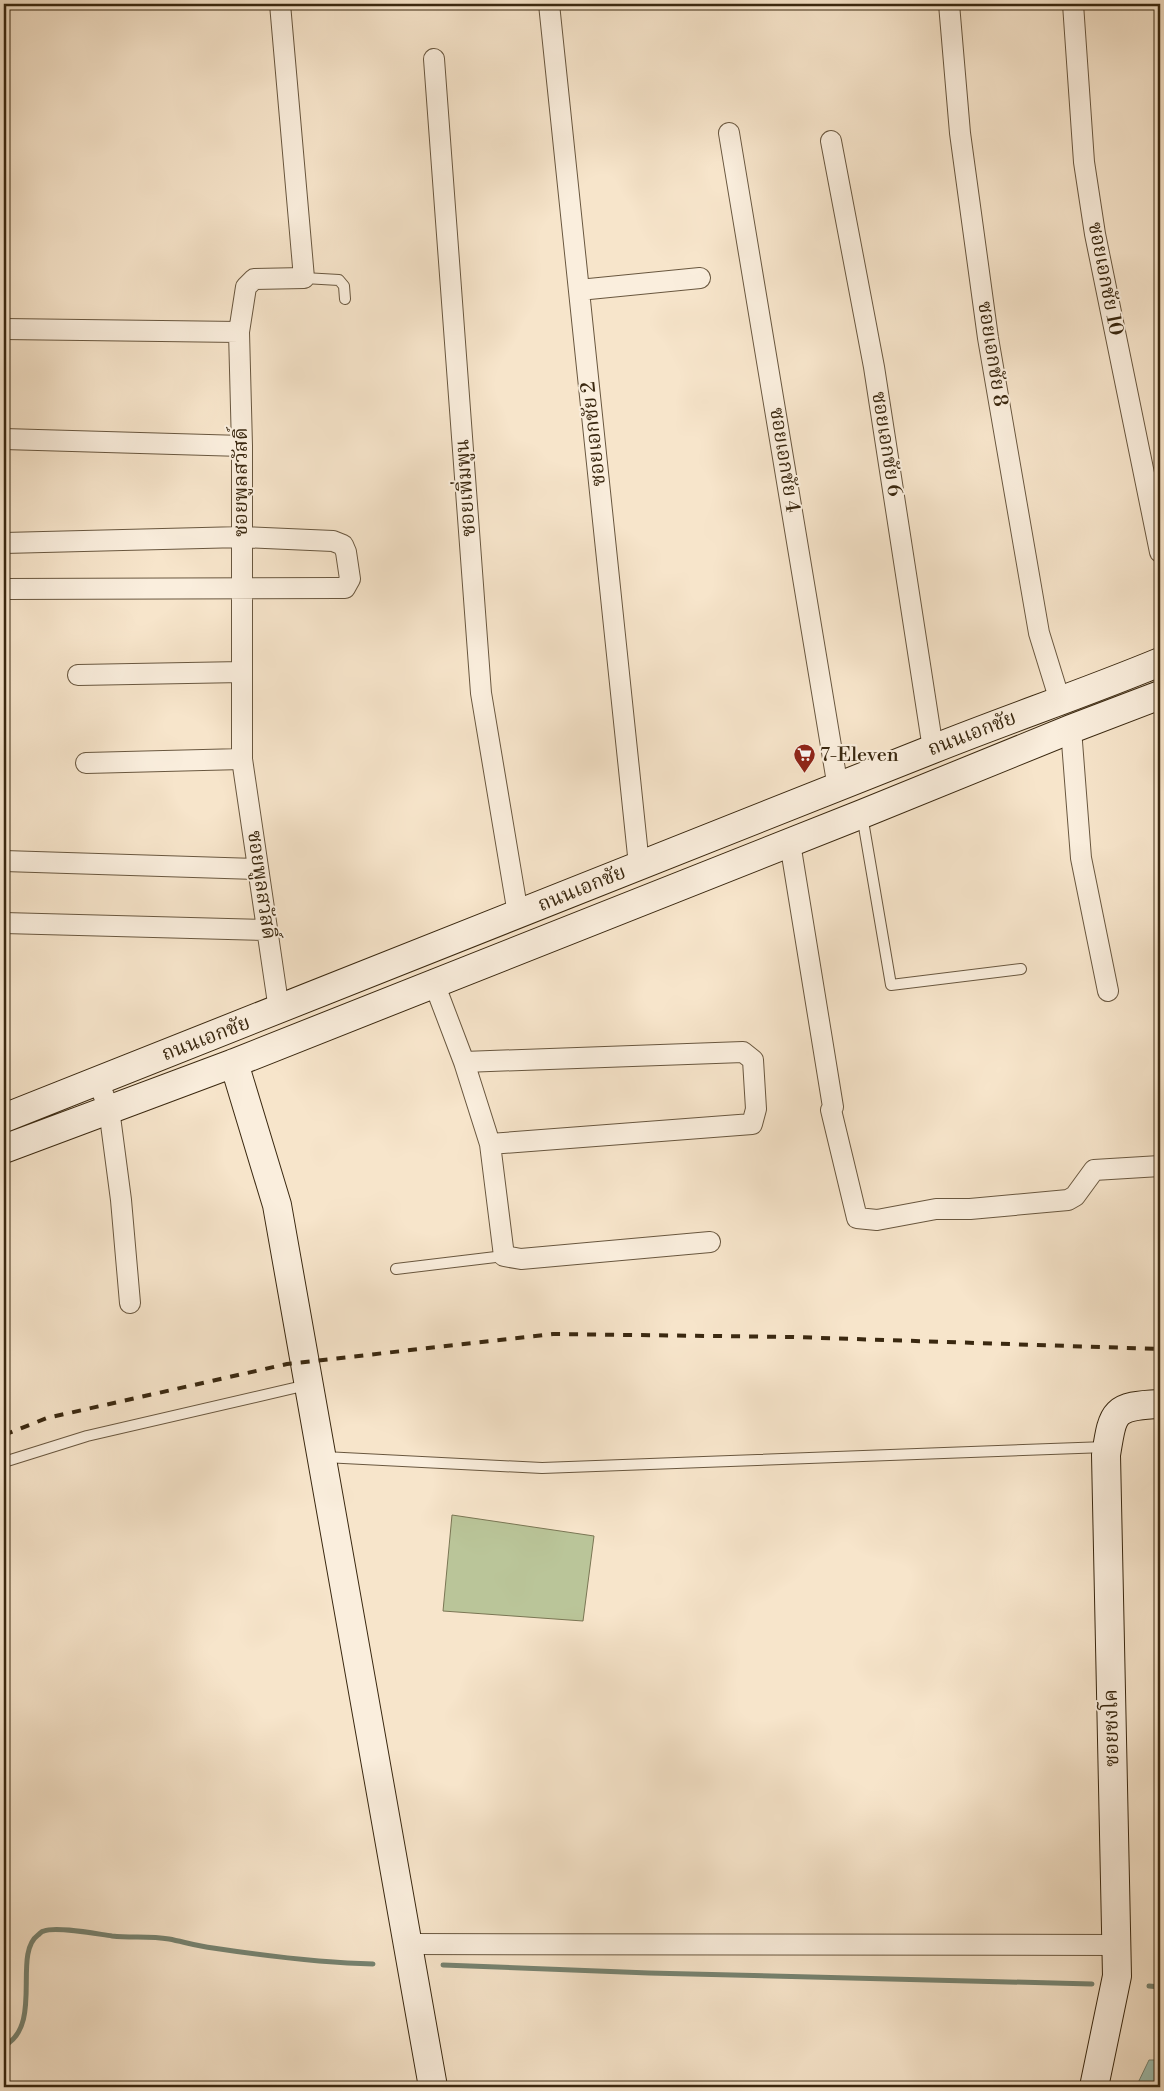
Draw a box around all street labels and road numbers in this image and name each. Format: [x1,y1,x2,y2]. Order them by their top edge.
street label: ซอยเอกชัย 10 [1082,220,1128,338]
street label: ซอยเอกชัย 8 [971,300,1013,408]
street label: ซอยเอกชัย 2 [576,380,612,488]
street label: ซอยเอกชัย 6 [865,390,907,498]
street label: ซอยเอกชัย 4 [763,406,805,514]
street label: ซอยพูลสวัสดิ์ [225,426,254,537]
street label: ซอยเพิ่มพูน [447,438,482,538]
street label: ถนนเอกชัย [924,706,1020,762]
street label: ซอยพูลสวัสดิ์ [241,828,285,942]
street label: ถนนเอกชัย [534,860,630,918]
street label: ถนนเอกชัย [158,1011,254,1067]
street label: ซอยชงโค [1096,1689,1125,1767]

